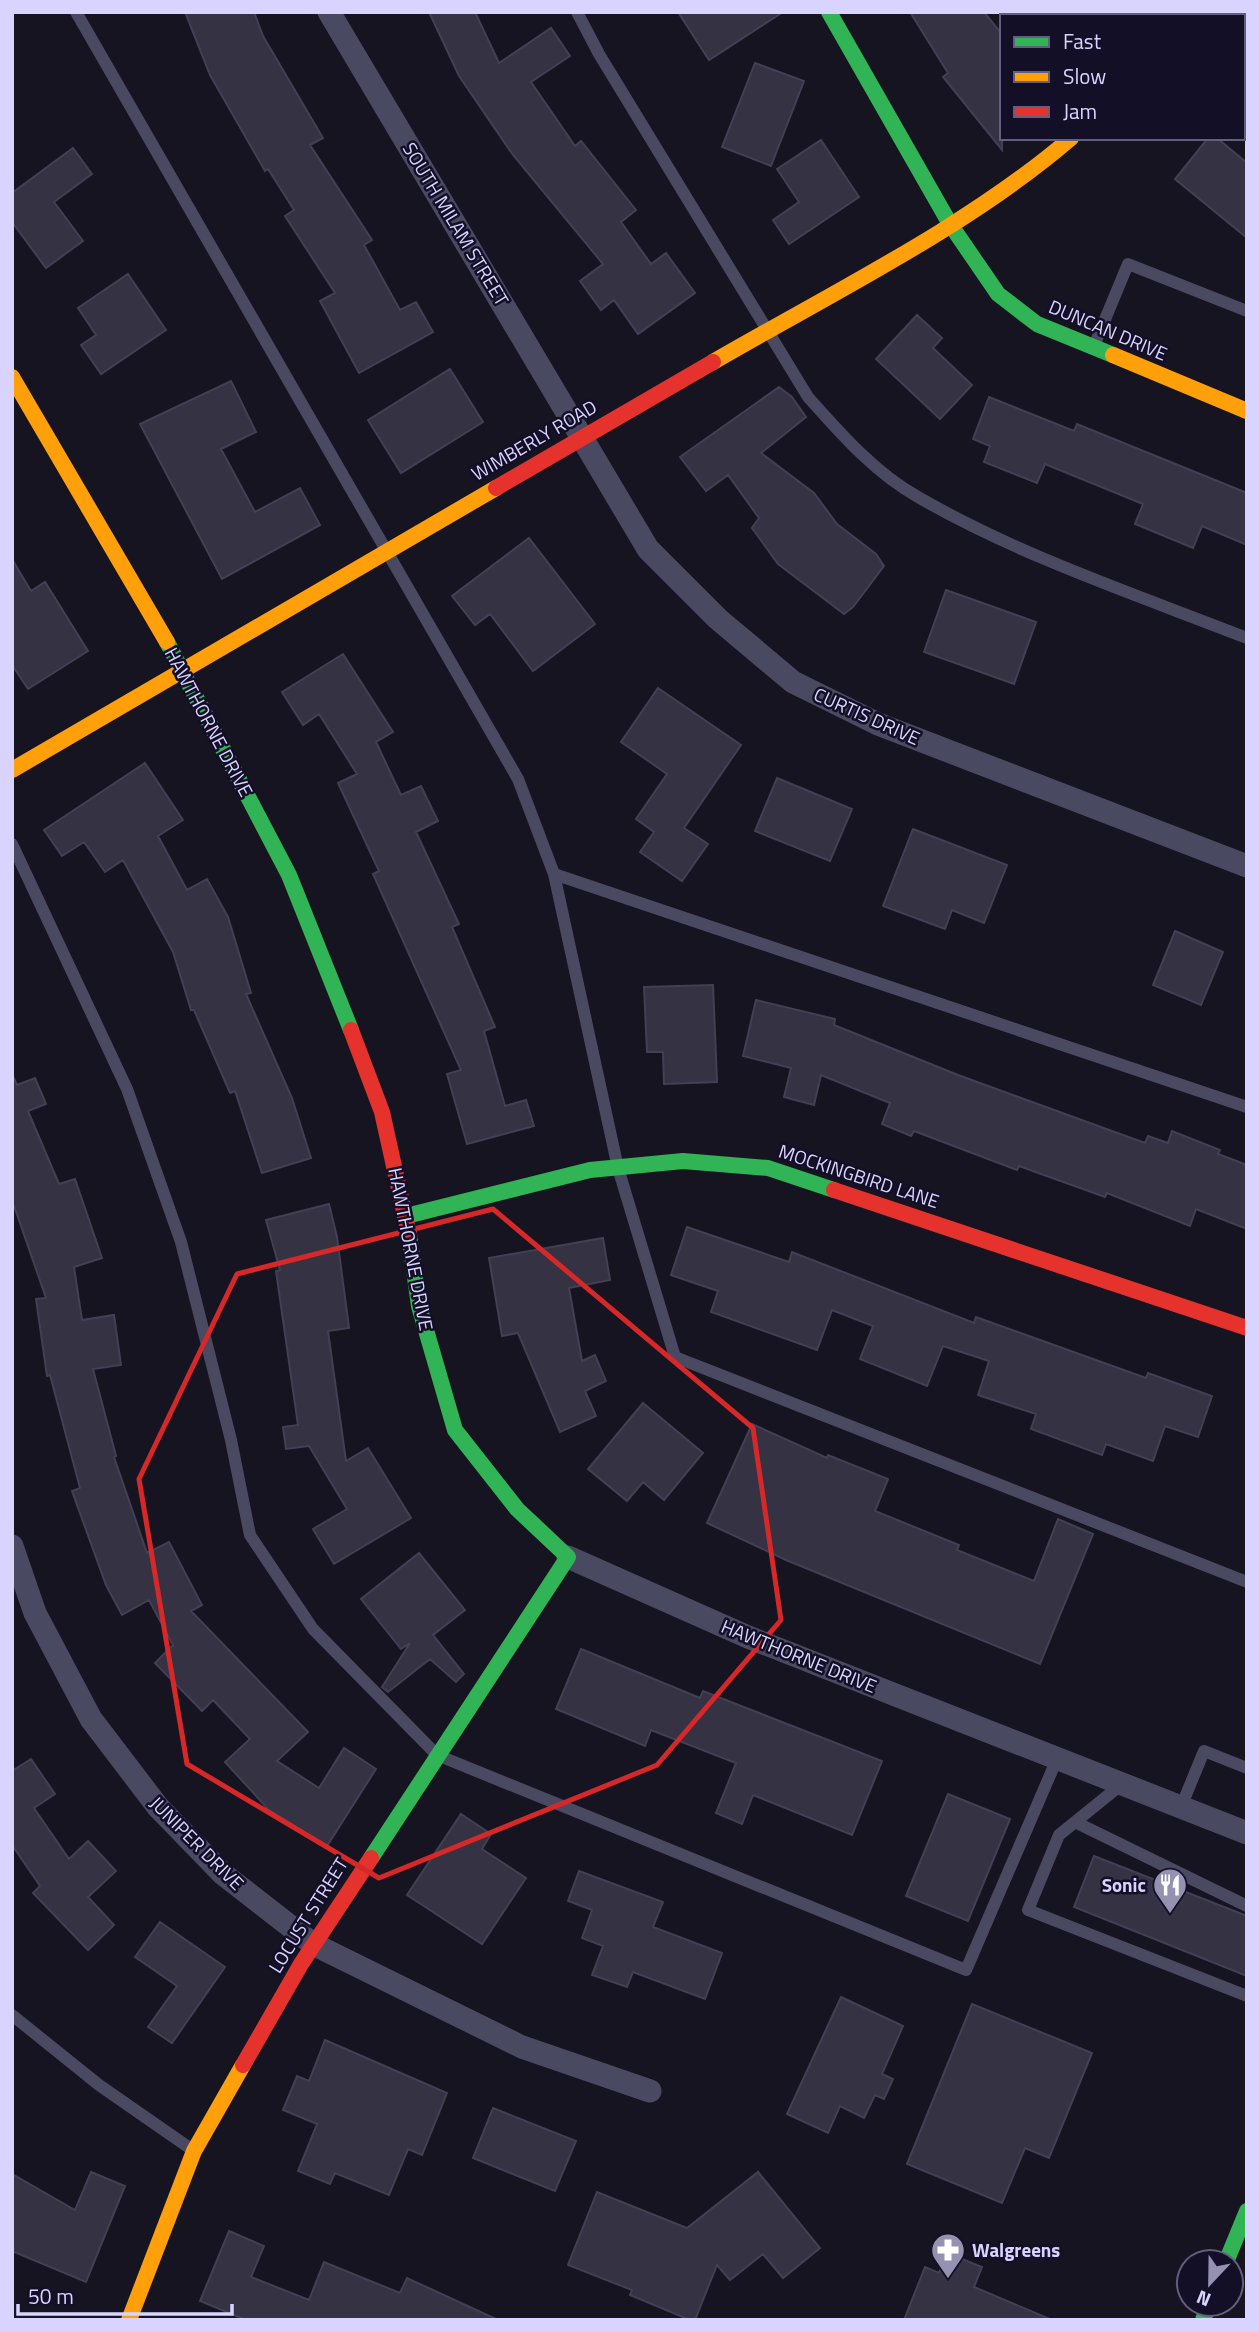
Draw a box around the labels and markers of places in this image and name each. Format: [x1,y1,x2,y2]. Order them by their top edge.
restaurant icon: Sonic [1151,1866,1189,1915]
place label: Sonic [1102,1870,1146,1899]
pharmacy icon: Walgreens [929,2231,967,2280]
place label: Walgreens [972,2235,1060,2264]

